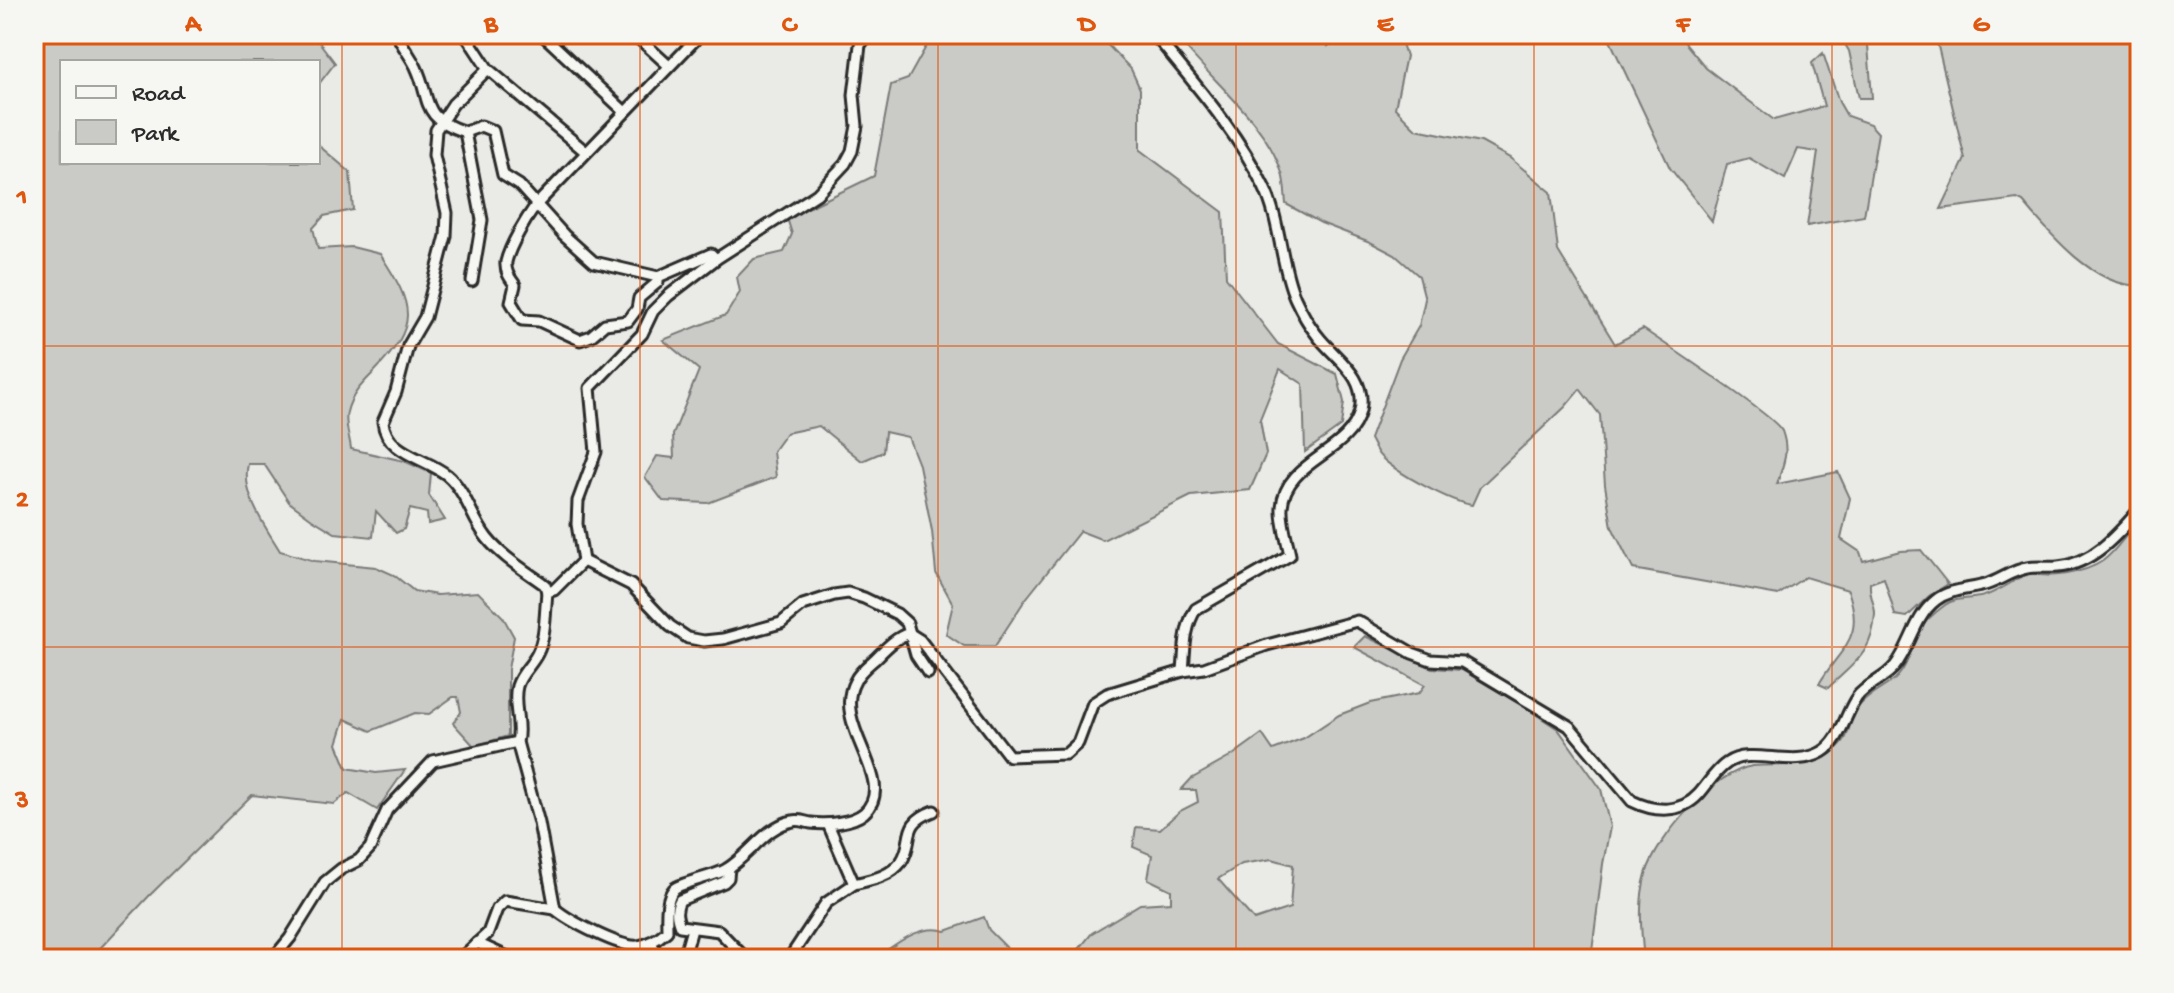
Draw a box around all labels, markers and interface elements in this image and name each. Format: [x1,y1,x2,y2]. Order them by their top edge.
text: A [184,11,202,42]
text: B [483,11,499,42]
text: C [782,11,799,42]
text: D [1077,11,1097,42]
text: E [1377,11,1395,42]
text: F [1675,11,1691,42]
text: G [1973,11,1991,42]
legend [60,60,320,164]
text: Road [132,81,186,110]
text: Park [131,121,180,150]
text: 1 [16,184,27,215]
text: 2 [16,486,29,517]
text: 3 [14,787,29,818]

